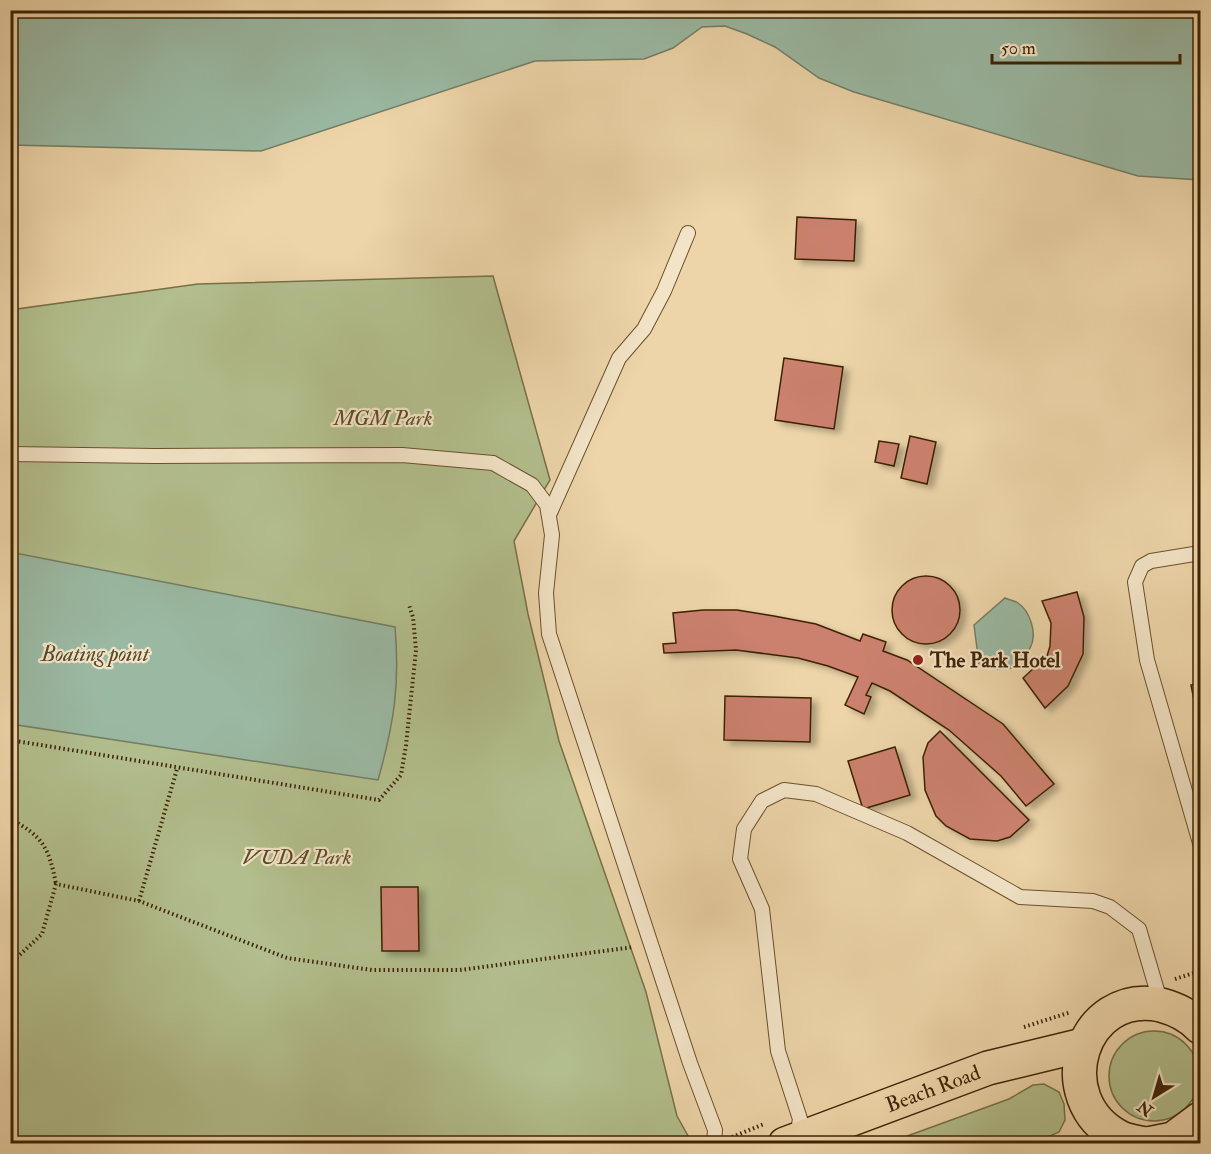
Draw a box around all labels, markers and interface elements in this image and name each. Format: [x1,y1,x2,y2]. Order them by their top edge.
scale bar [992,27,1180,65]
text: 50 m [1001,37,1036,60]
park label: MGM Park [332,405,432,432]
water label: Boating point [40,640,151,668]
place label: The Park Hotel [929,647,1061,674]
marker: The Park Hotel [911,653,925,667]
park label: VUDA Park [242,844,352,871]
street label: Beach Road [882,1059,985,1119]
north arrow [1124,1067,1184,1127]
text: N [1133,1095,1158,1121]

